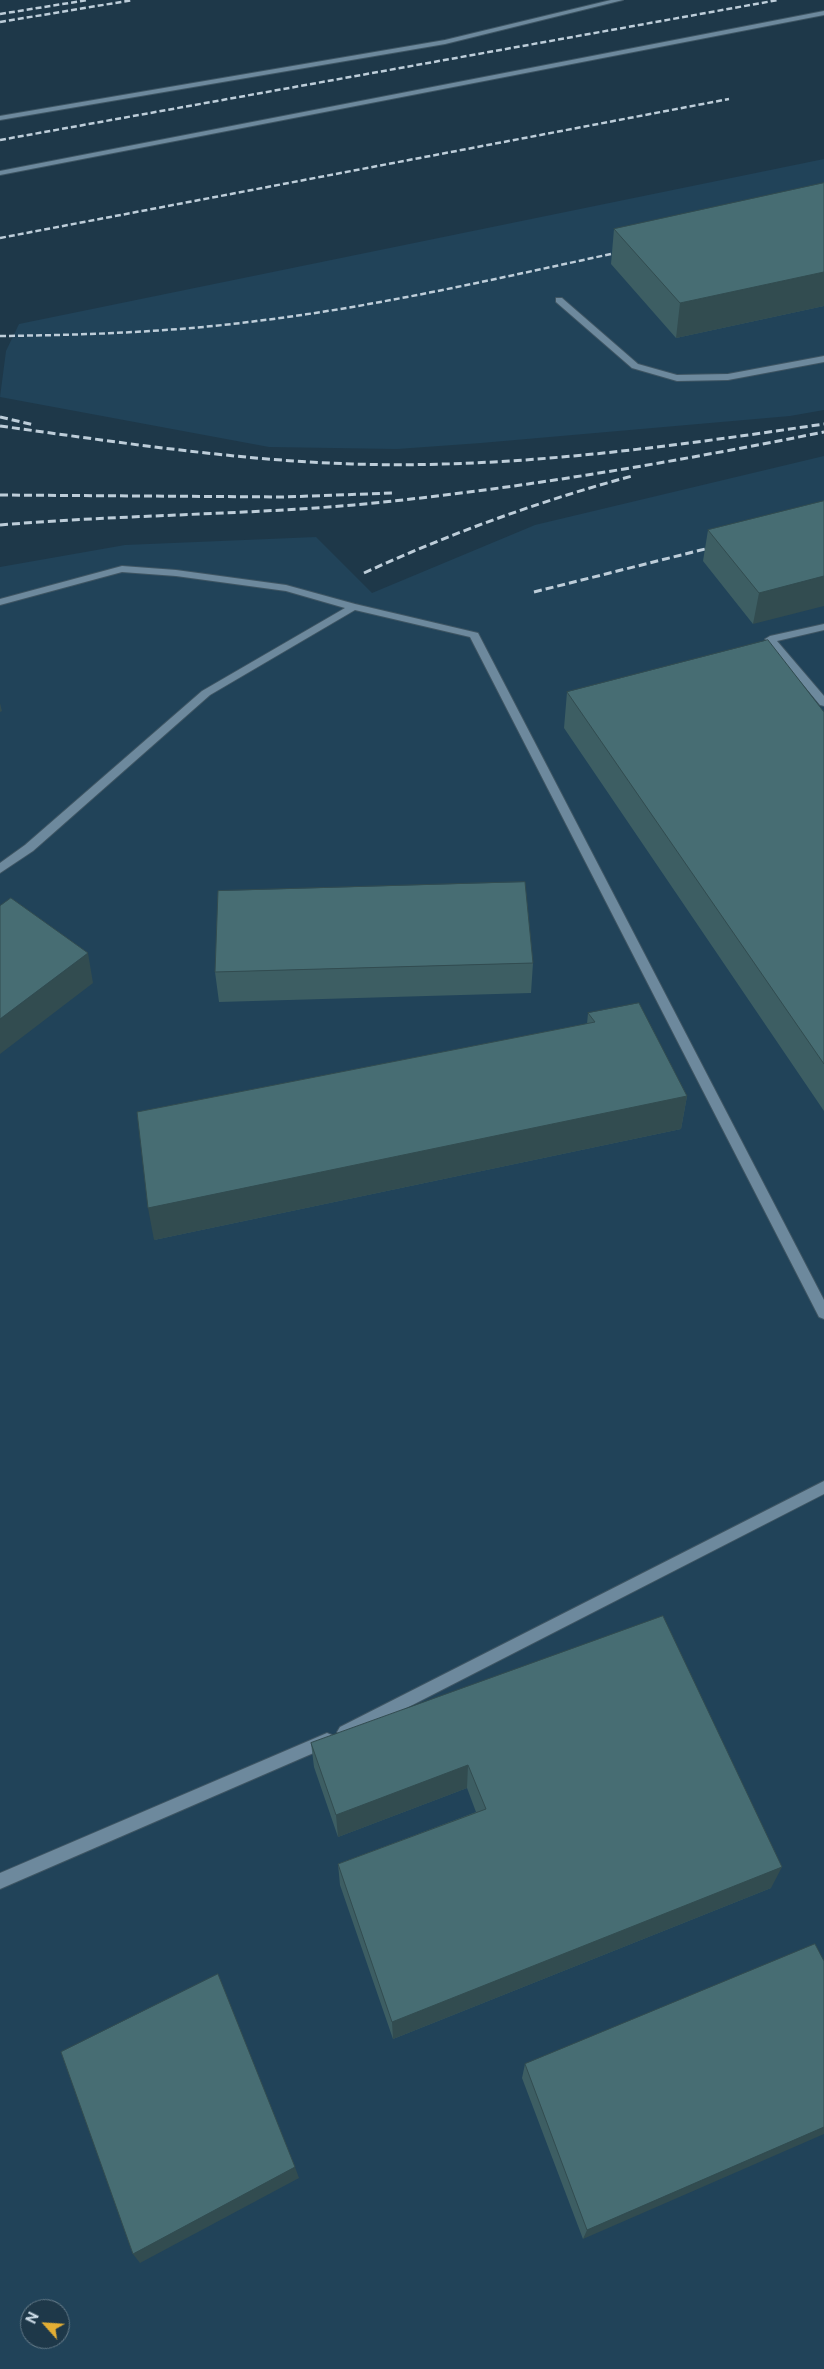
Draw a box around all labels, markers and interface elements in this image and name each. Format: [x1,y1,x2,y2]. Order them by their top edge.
north arrow [20,2299,70,2349]
text: N [23,2309,42,2326]

